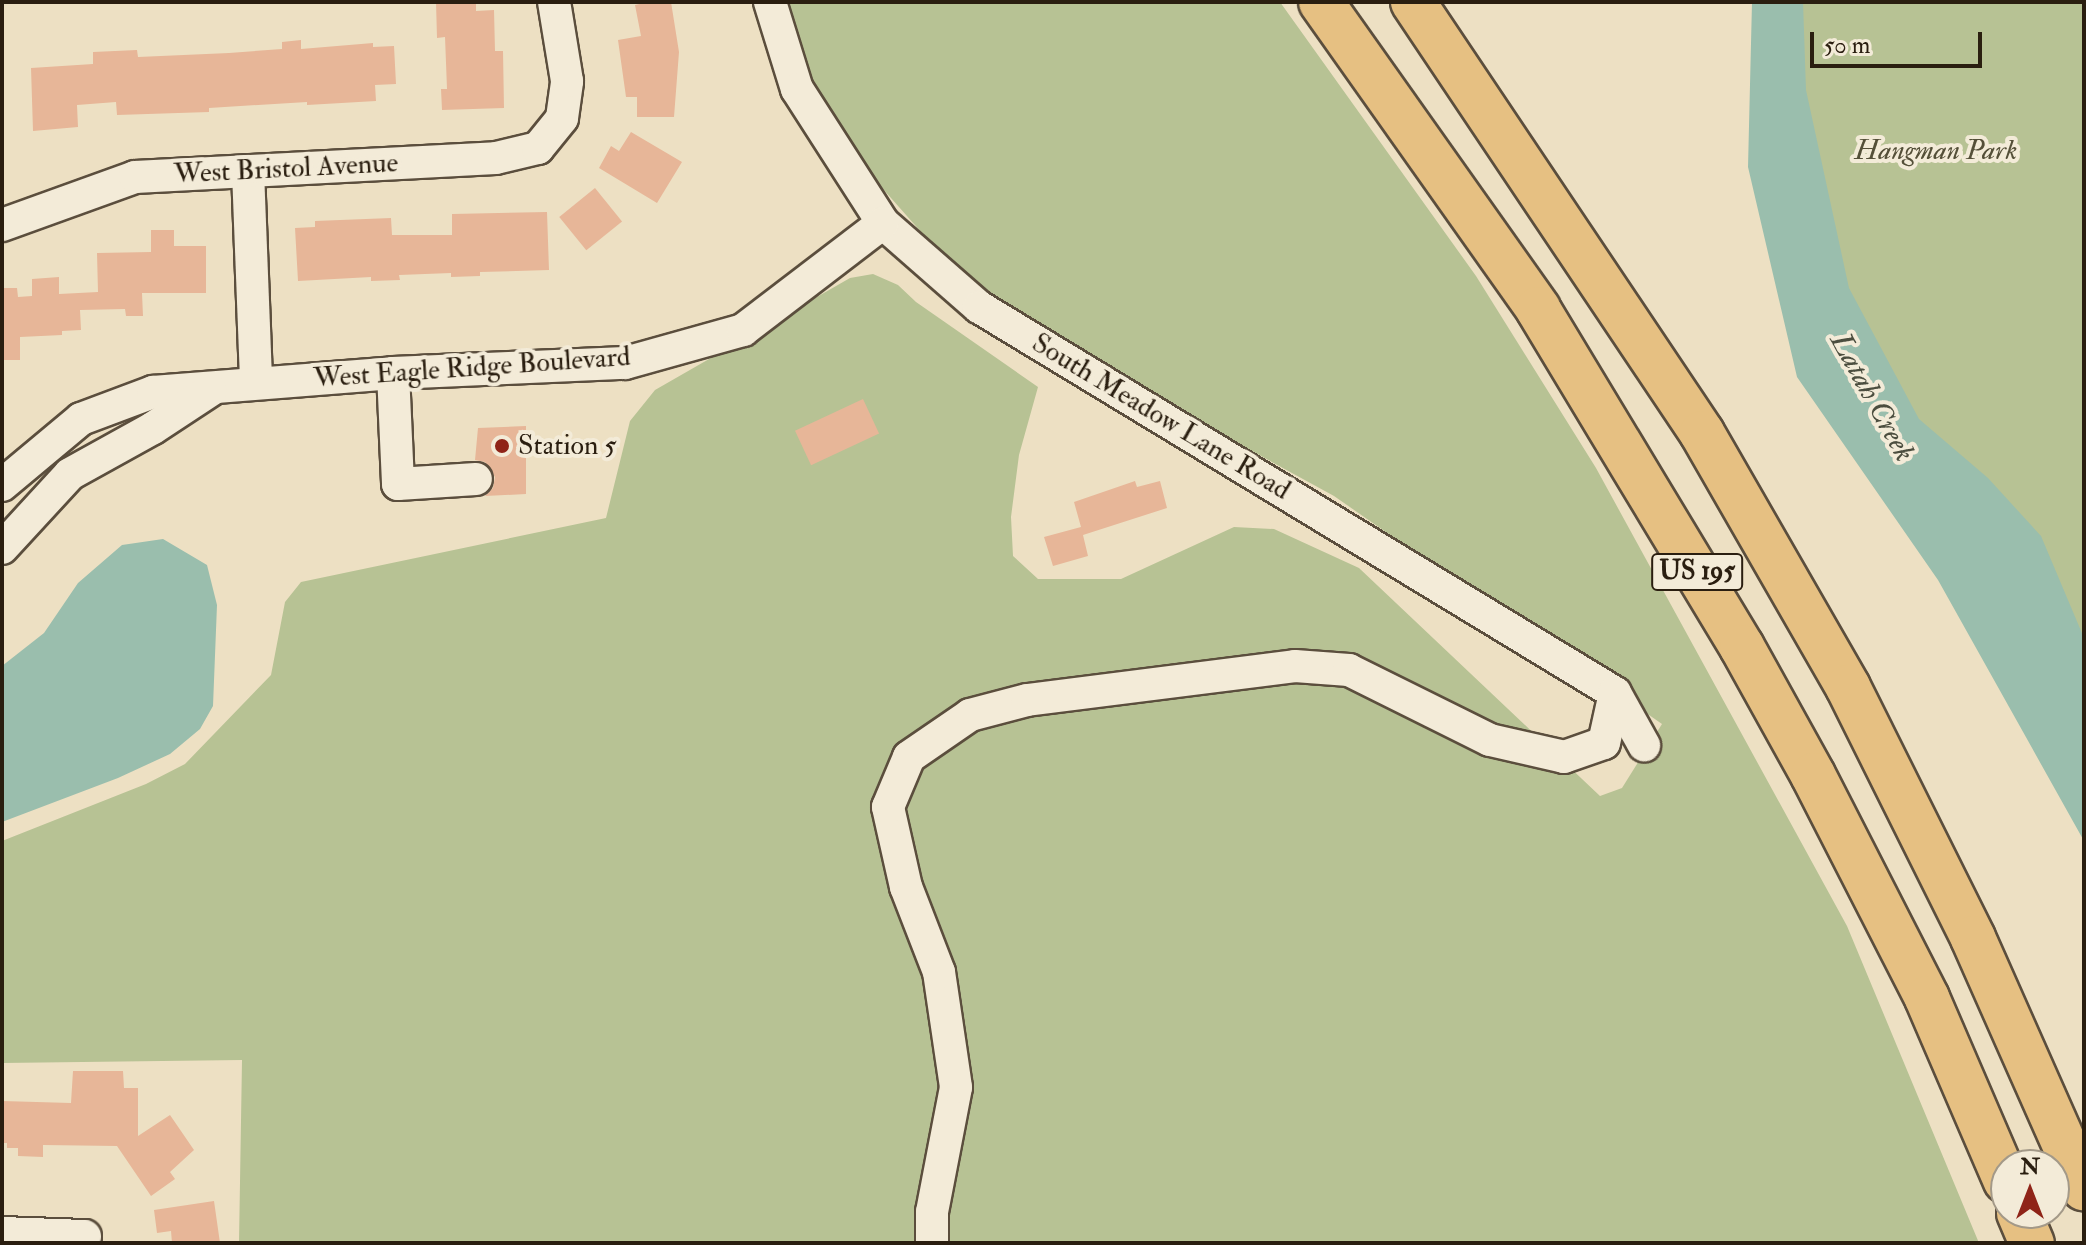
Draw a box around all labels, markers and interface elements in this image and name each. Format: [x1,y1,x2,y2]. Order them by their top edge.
scale bar [1814,16,1986,66]
text: 50 m [1824,30,1870,61]
park label: Hangman Park [1855,134,2017,168]
street label: West Bristol Avenue [173,146,399,192]
street label: South Meadow Lane Road [1026,326,1296,508]
water label: Latah Creek [1822,326,1922,468]
street label: West Eagle Ridge Boulevard [312,340,632,396]
place label: Station 5 [518,429,617,463]
marker: Station 5 [493,437,511,455]
road number: US 195 [1651,550,1743,594]
north arrow [1990,1149,2070,1229]
text: N [2020,1153,2040,1181]

